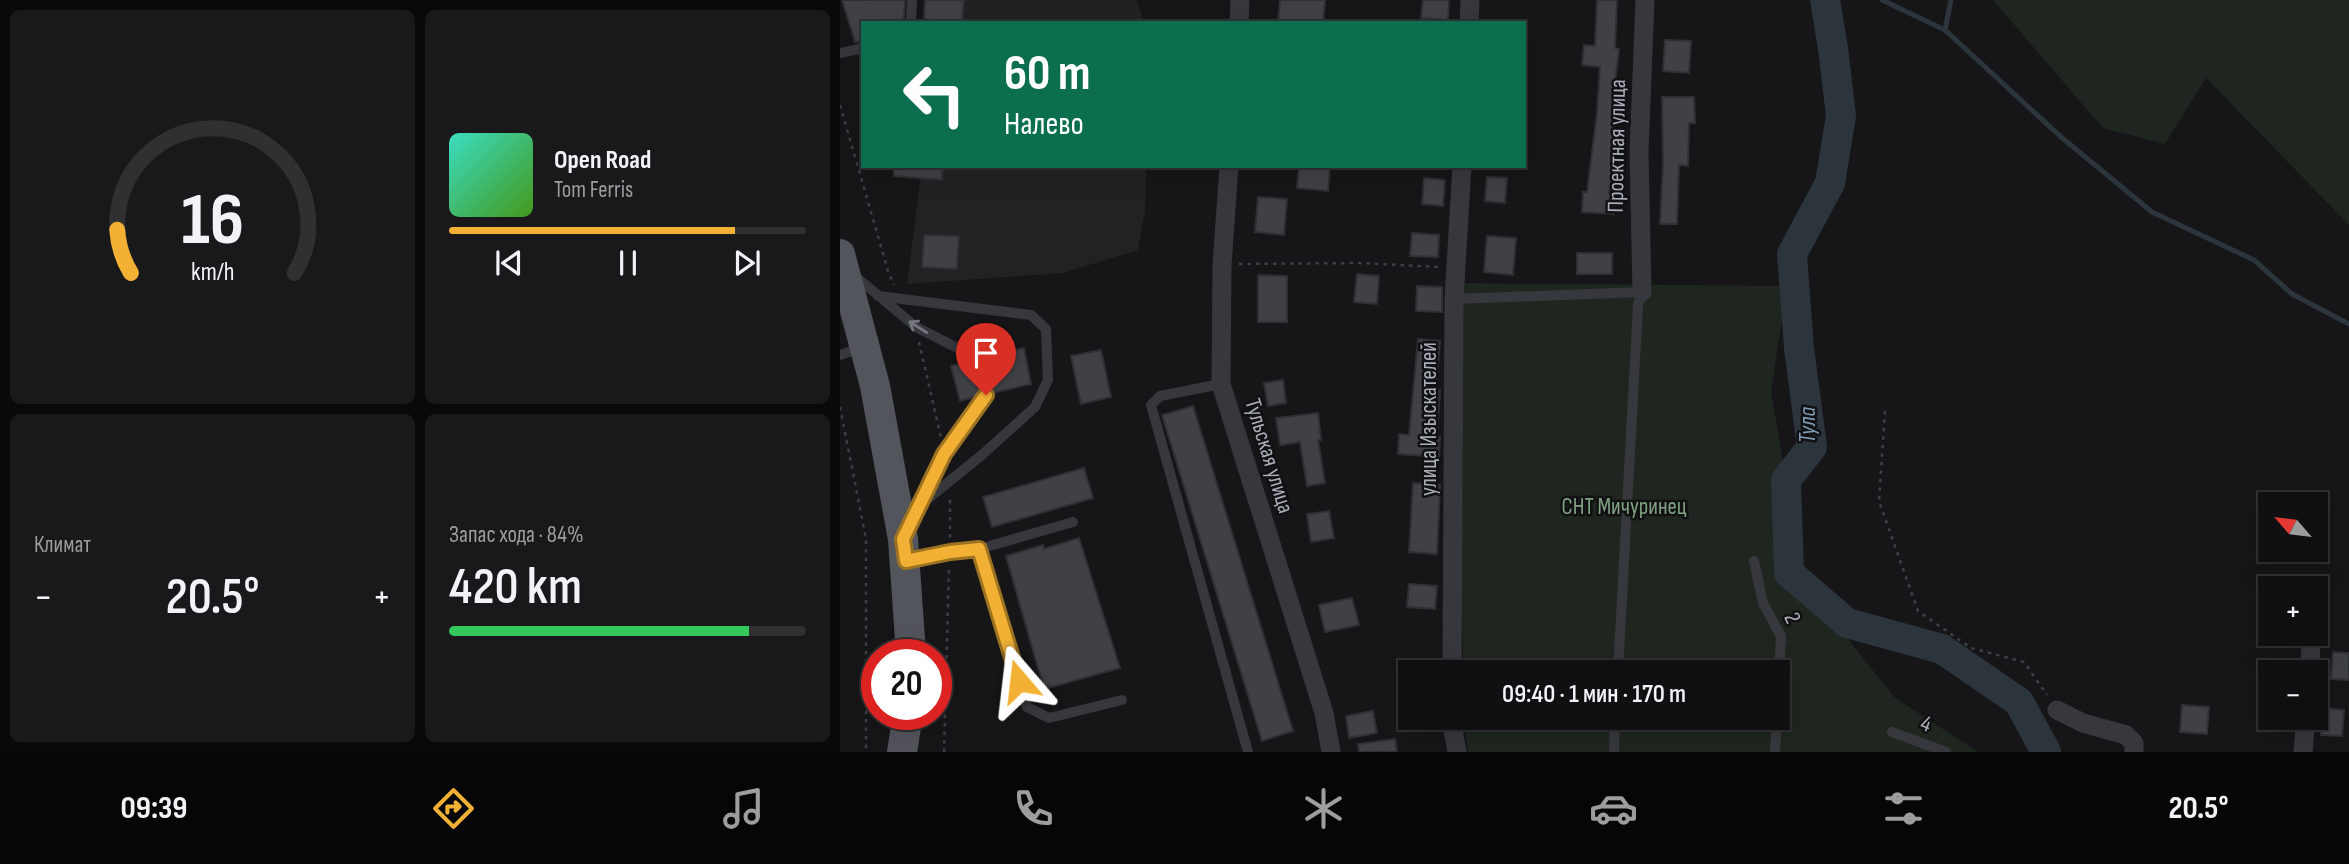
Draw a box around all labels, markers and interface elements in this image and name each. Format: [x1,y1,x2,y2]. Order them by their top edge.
text: 60 m [1004,45,1091,104]
icon: left [889,49,980,140]
street label: Проектная улица [1602,79,1632,213]
text: Налево [1004,105,1084,144]
text: Open Road [554,145,651,176]
text: Tom Ferris [554,176,633,204]
text: 16 [181,178,244,266]
icon: previous [490,244,528,282]
icon: pause [609,244,647,282]
icon: next [728,244,766,282]
text: km/h [191,257,234,288]
one-way arrow [909,320,929,334]
pin [956,323,1016,395]
icon: arrive [967,334,1005,372]
street label: улица Изыскателей [1415,342,1443,496]
street label: Тульская улица [1238,395,1300,517]
water label: Тула [1793,407,1822,443]
north arrow [2258,492,2328,562]
map controls [2258,492,2328,730]
park label: СНТ Мичуринец [1562,493,1687,521]
text: Запас хода · 84% [449,521,584,549]
text: Климат [34,531,91,559]
text: 420 km [449,556,582,619]
text: 20.5° [166,566,259,629]
text: − [34,575,53,620]
text: + [372,575,391,620]
button: + [2258,576,2328,646]
street label: 2 [1777,608,1807,628]
speed limit sign: 20 [861,639,952,730]
position arrow [982,644,1056,718]
button: − [2258,660,2328,730]
text: 09:40 · 1 мин · 170 m [1502,679,1686,710]
street label: 4 [1916,709,1936,739]
icon: directions [429,784,478,833]
icon: music [719,784,768,833]
icon: phone [1009,784,1058,833]
icon: climate [1299,784,1348,833]
icon: car [1589,784,1638,833]
icon: filters [1879,784,1928,833]
text: 09:39 [121,789,188,828]
text: 20.5° [2169,789,2228,828]

